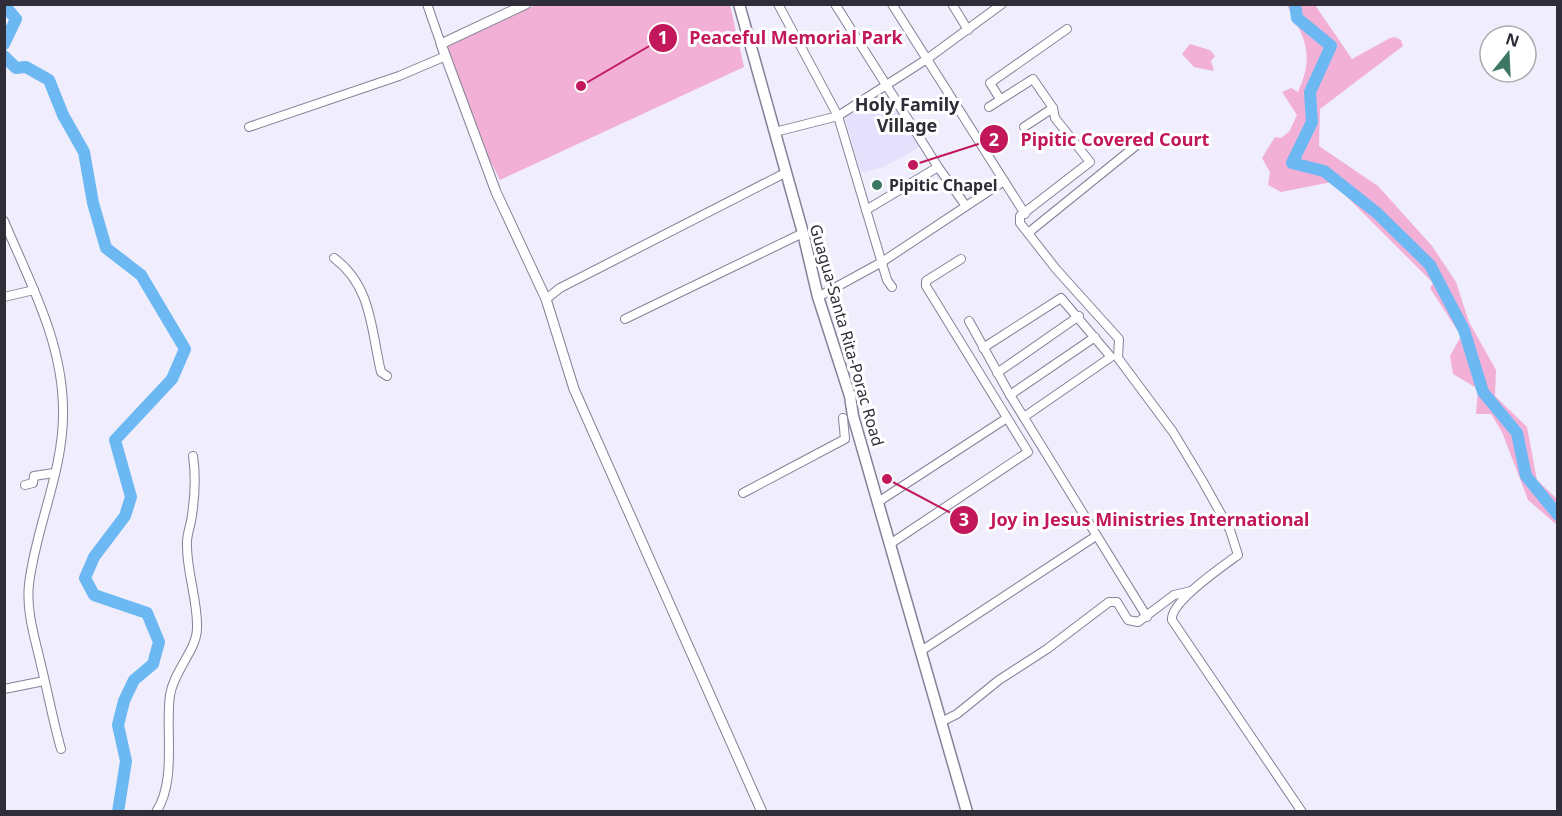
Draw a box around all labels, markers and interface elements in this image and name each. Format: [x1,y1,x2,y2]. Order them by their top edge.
callout: Peaceful Memorial Park [648,20,915,56]
north arrow [1478,24,1538,84]
text: 1 [658,25,668,49]
text: Peaceful Memorial Park [689,25,904,49]
text: N [1503,27,1522,52]
district label: Holy Family Village [855,92,960,137]
callout: Pipitic Covered Court [979,121,1222,157]
text: 2 [989,127,999,151]
text: Pipitic Covered Court [1021,127,1210,151]
place label: Pipitic Chapel [889,174,997,196]
marker: Pipitic Chapel [870,178,884,192]
street label: Guagua-Santa Rita-Porac Road [805,222,889,448]
callout: Joy in Jesus Ministries International [949,502,1322,538]
text: 3 [959,507,969,531]
text: Joy in Jesus Ministries International [989,507,1309,531]

